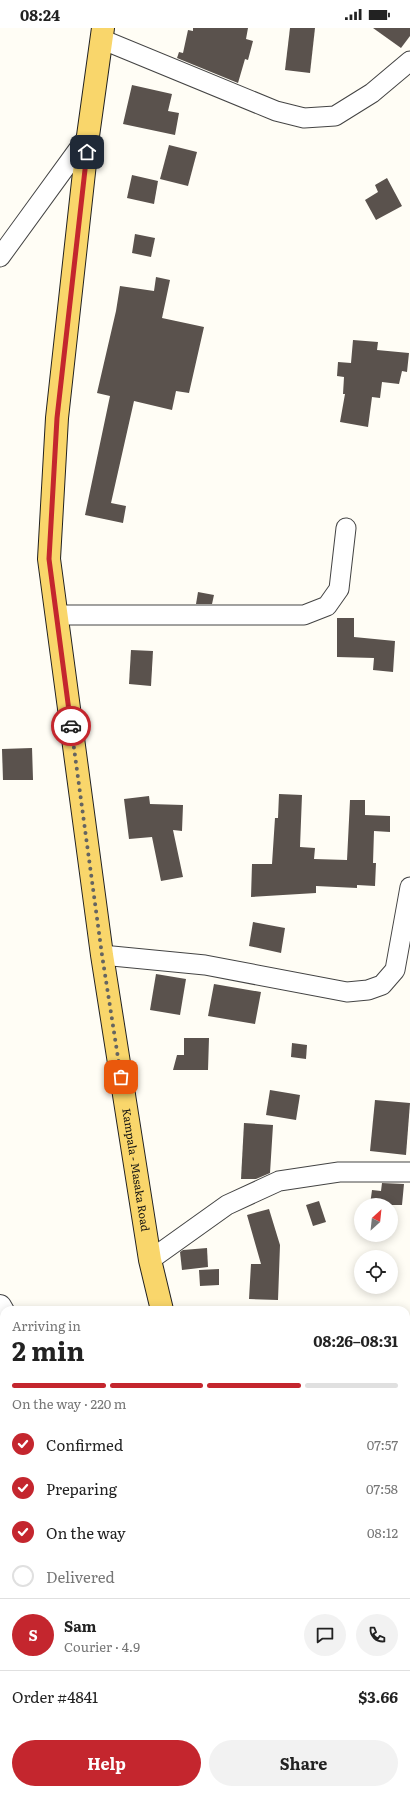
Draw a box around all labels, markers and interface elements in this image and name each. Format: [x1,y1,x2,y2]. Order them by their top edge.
text: 08:24 [20,3,60,26]
pin [70,135,104,169]
icon: home [76,141,98,163]
courier [51,706,91,746]
icon: car [60,715,82,737]
pin [104,1060,138,1094]
icon: bag [110,1066,132,1088]
street label: Kampala - Masaka Road [119,1107,154,1233]
north arrow [354,1198,398,1242]
map controls [354,1198,398,1294]
button: locate [354,1250,398,1294]
text: Arriving in [12,1316,81,1335]
text: 08:26–08:31 [313,1329,398,1352]
text: 2 min [12,1330,85,1369]
text: On the way · 220 m [12,1394,126,1413]
icon: check [12,1433,34,1455]
text: Confirmed [46,1433,123,1456]
text: 07:57 [367,1435,398,1454]
icon: check [12,1477,34,1499]
text: Preparing [46,1477,117,1500]
text: 07:58 [366,1479,398,1498]
icon: check [12,1521,34,1543]
text: On the way [46,1521,126,1544]
text: 08:12 [367,1523,398,1542]
text: Delivered [46,1565,115,1588]
text: Sam [64,1614,97,1637]
button: chat [304,1614,346,1656]
button: phone [356,1614,398,1656]
text: S [28,1623,38,1646]
text: Courier · 4.9 [64,1637,140,1656]
text: Order #4841 [12,1685,98,1708]
text: $3.66 [358,1685,398,1708]
button: Help [12,1740,201,1786]
button: Share [209,1740,398,1786]

